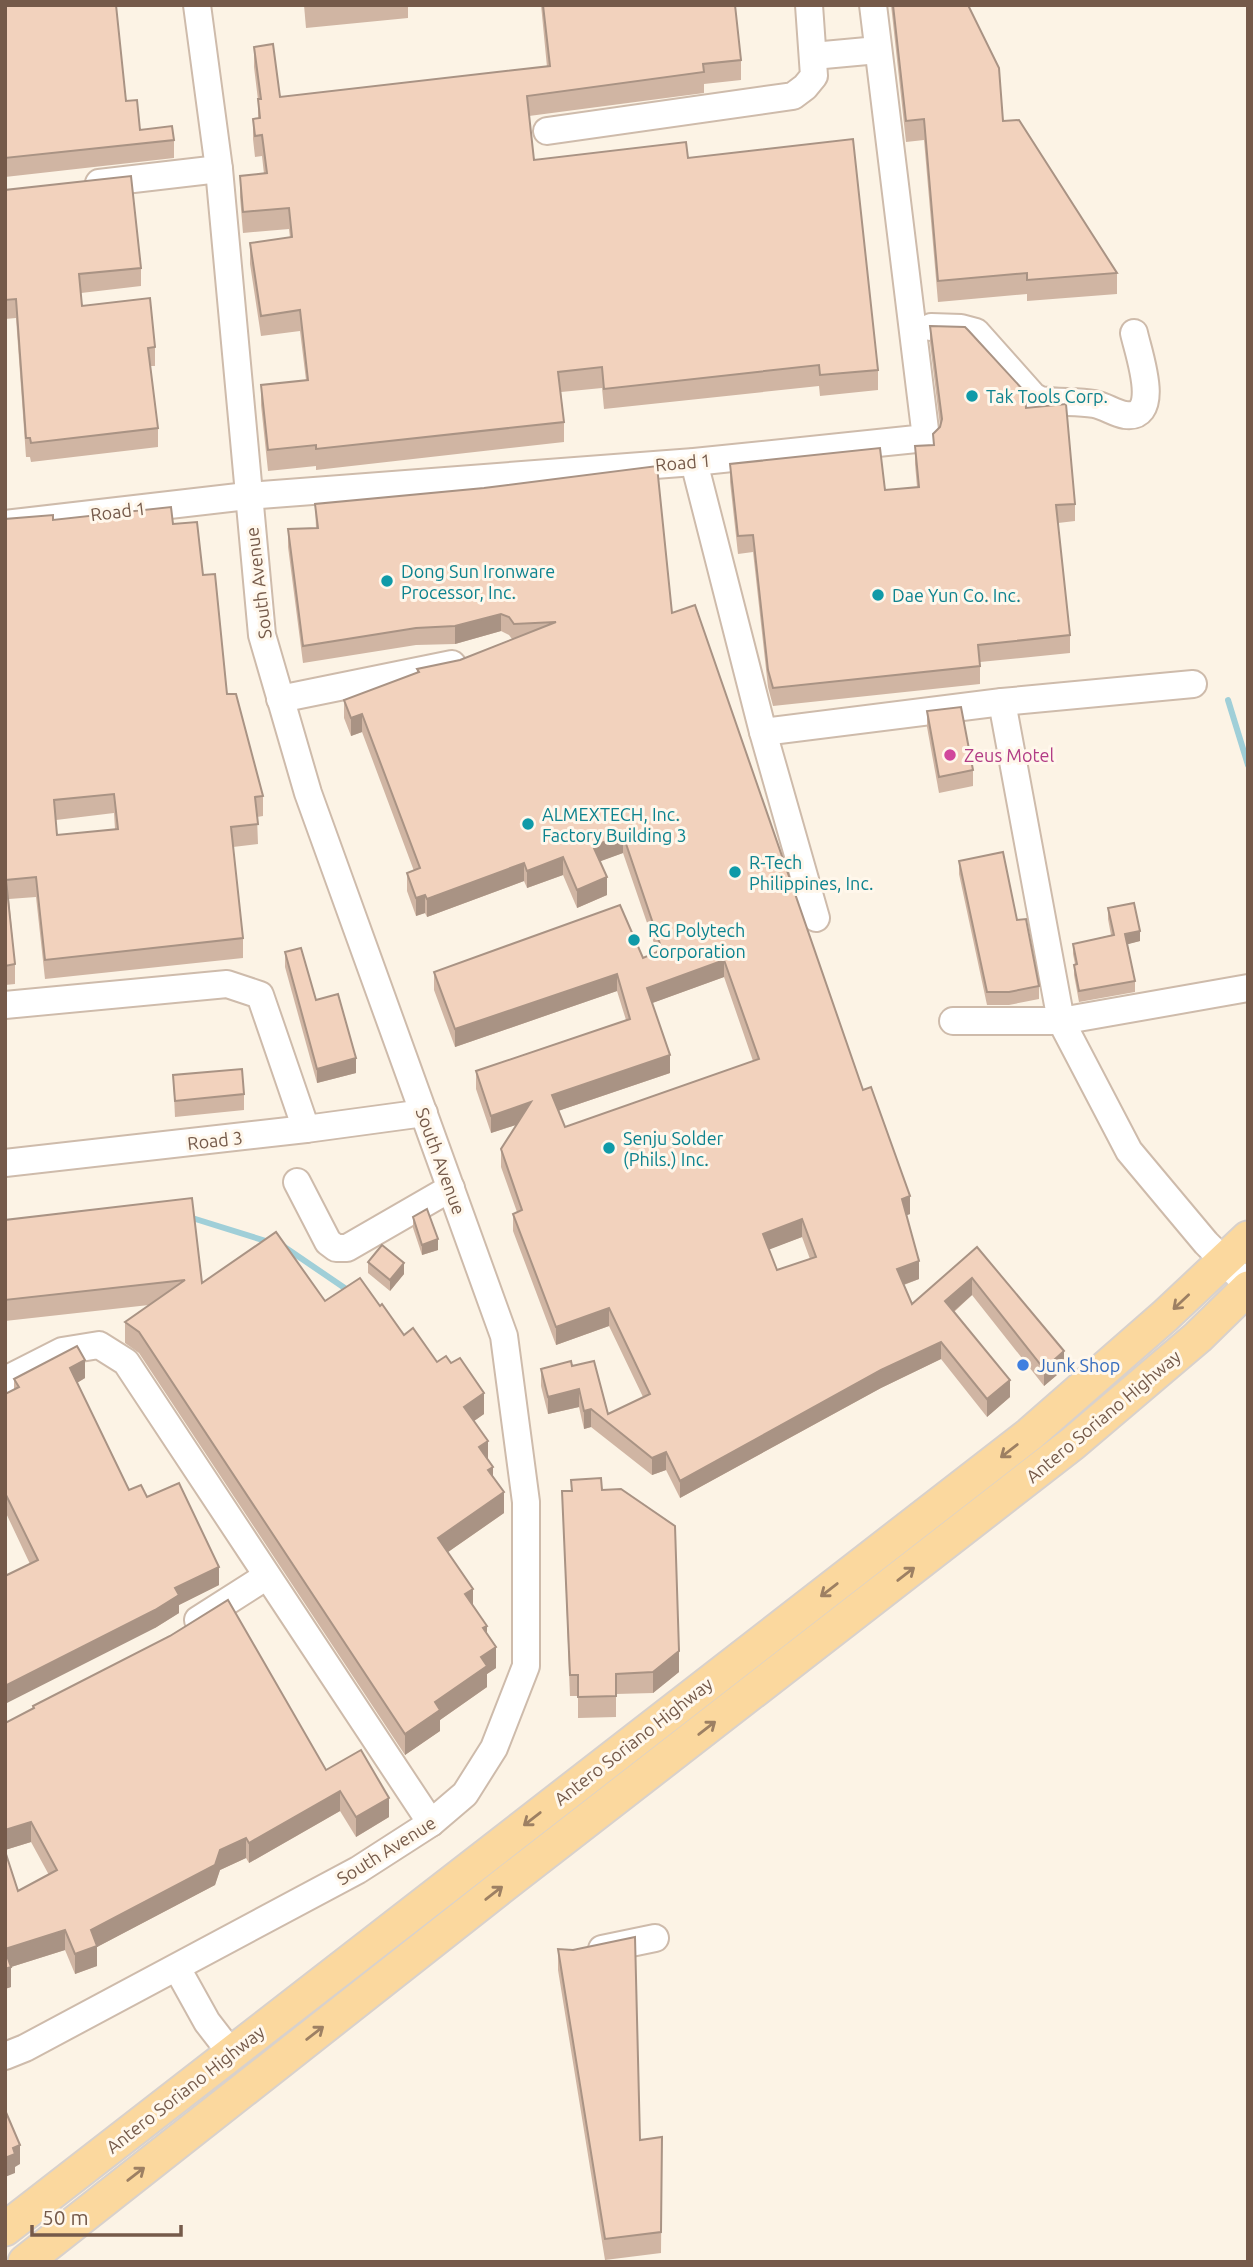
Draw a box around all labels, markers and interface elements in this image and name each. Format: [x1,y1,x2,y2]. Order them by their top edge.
place label: Tak Tools Corp. [986,386,1108,406]
marker: Tak Tools Corp. [964,388,980,404]
street label: Road 1 [654,450,712,474]
street label: Road 1 [89,498,147,524]
street label: South Avenue [241,526,275,640]
place label: Dong Sun Ironware Processor, Inc. [401,561,555,602]
marker: Dong Sun Ironware Processor, Inc. [379,573,395,589]
place label: Dae Yun Co. Inc. [892,585,1021,605]
marker: Dae Yun Co. Inc. [870,587,886,603]
place label: Zeus Motel [964,745,1054,765]
marker: Zeus Motel [942,747,958,763]
place label: ALMEXTECH, Inc. Factory Building 3 [542,804,687,845]
marker: ALMEXTECH, Inc. Factory Building 3 [520,816,536,832]
place label: R-Tech Philippines, Inc. [749,852,873,893]
marker: R-Tech Philippines, Inc. [727,864,743,880]
place label: RG Polytech Corporation [648,920,746,961]
marker: RG Polytech Corporation [626,932,642,948]
street label: South Avenue [412,1105,470,1217]
street label: Road 3 [186,1127,244,1153]
place label: Senju Solder (Phils.) Inc. [623,1128,724,1170]
marker: Senju Solder (Phils.) Inc. [601,1140,617,1156]
one-way arrow [1173,1293,1190,1310]
street label: Antero Soriano Highway [1022,1345,1184,1486]
place label: Junk Shop [1037,1355,1120,1375]
marker: Junk Shop [1015,1357,1031,1373]
one-way arrow [1000,1443,1018,1458]
one-way arrow [896,1566,915,1581]
one-way arrow [820,1583,839,1597]
street label: Antero Soriano Highway [550,1673,716,1809]
one-way arrow [697,1721,716,1736]
one-way arrow [524,1811,542,1827]
street label: South Avenue [333,1812,439,1888]
one-way arrow [484,1885,503,1900]
street label: Antero Soriano Highway [102,2021,268,2157]
one-way arrow [306,2026,324,2041]
one-way arrow [127,2166,145,2182]
scale bar [32,2194,180,2238]
text: 50 m [42,2205,89,2229]

